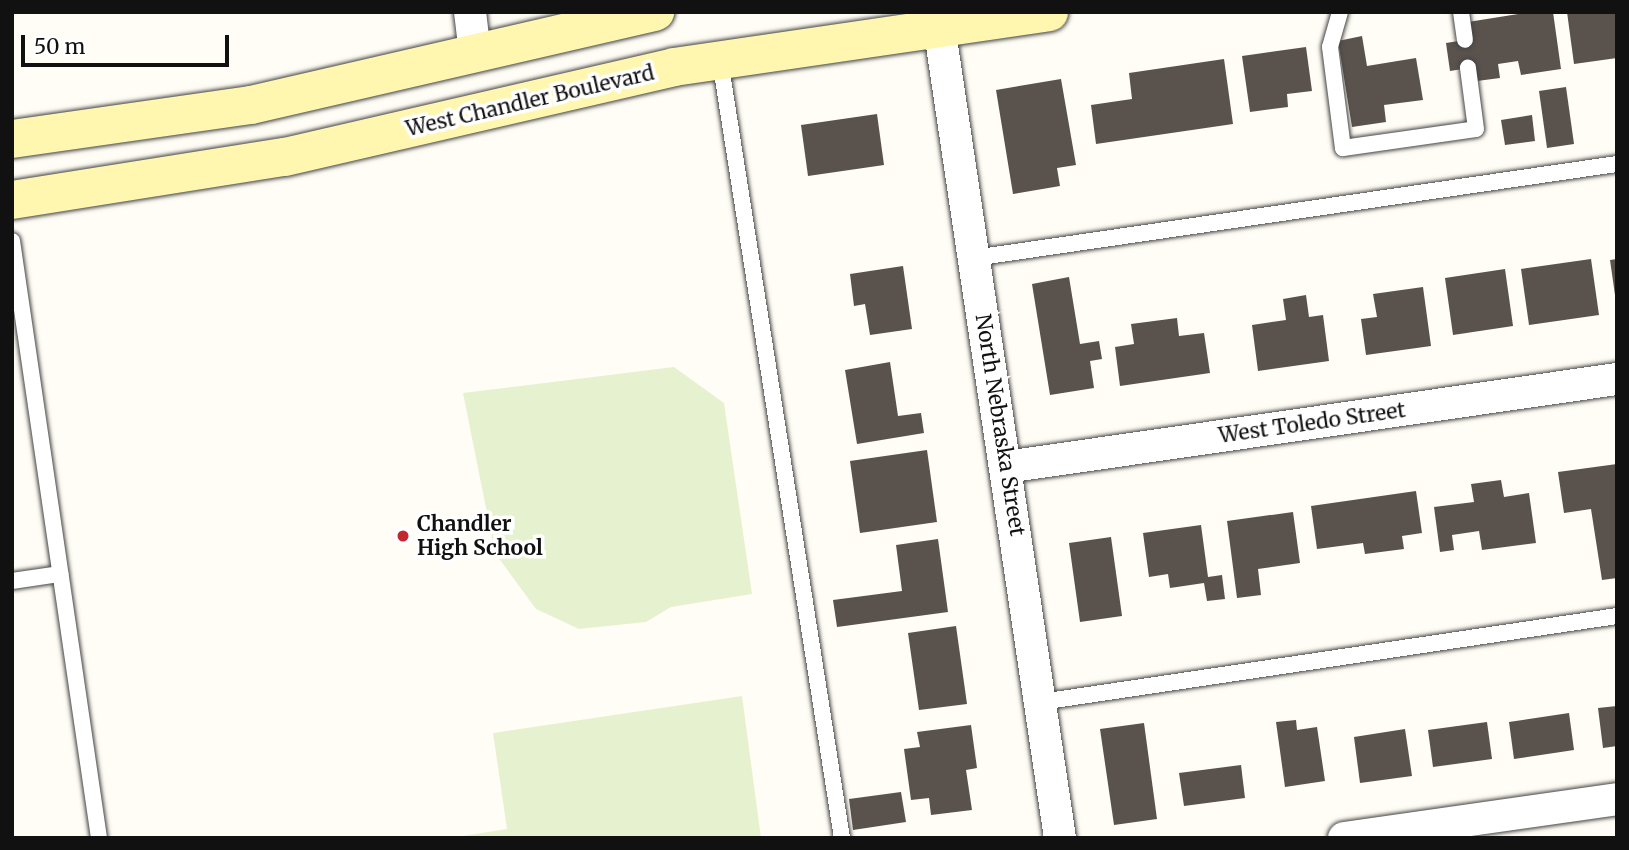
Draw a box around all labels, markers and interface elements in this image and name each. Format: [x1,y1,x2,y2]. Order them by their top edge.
scale bar [24,21,233,65]
text: 50 m [34,33,85,60]
street label: West Chandler Boulevard [403,60,657,142]
street label: North Nebraska Street [970,312,1030,538]
street label: West Toledo Street [1217,397,1407,449]
place label: Chandler High School [417,511,543,561]
marker: Chandler High School [395,528,411,544]

